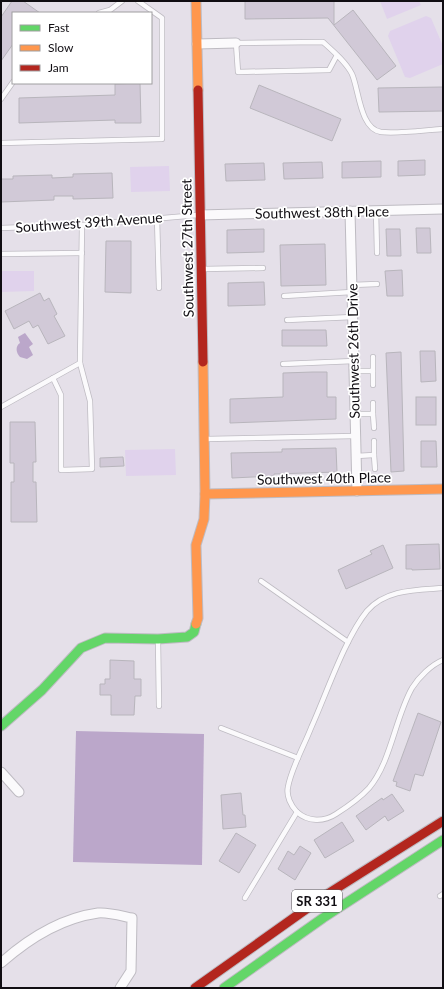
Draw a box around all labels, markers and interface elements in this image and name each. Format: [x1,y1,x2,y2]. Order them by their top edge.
legend [12,12,152,84]
text: Fast [48,20,70,35]
text: Slow [48,40,74,55]
text: Jam [48,60,69,75]
street label: Southwest 27th Street [177,179,197,317]
street label: Southwest 38th Place [255,202,389,222]
street label: Southwest 39th Avenue [15,208,163,236]
street label: Southwest 26th Drive [343,283,363,419]
street label: Southwest 40th Place [257,468,391,488]
road number: SR 331 [292,890,342,912]

